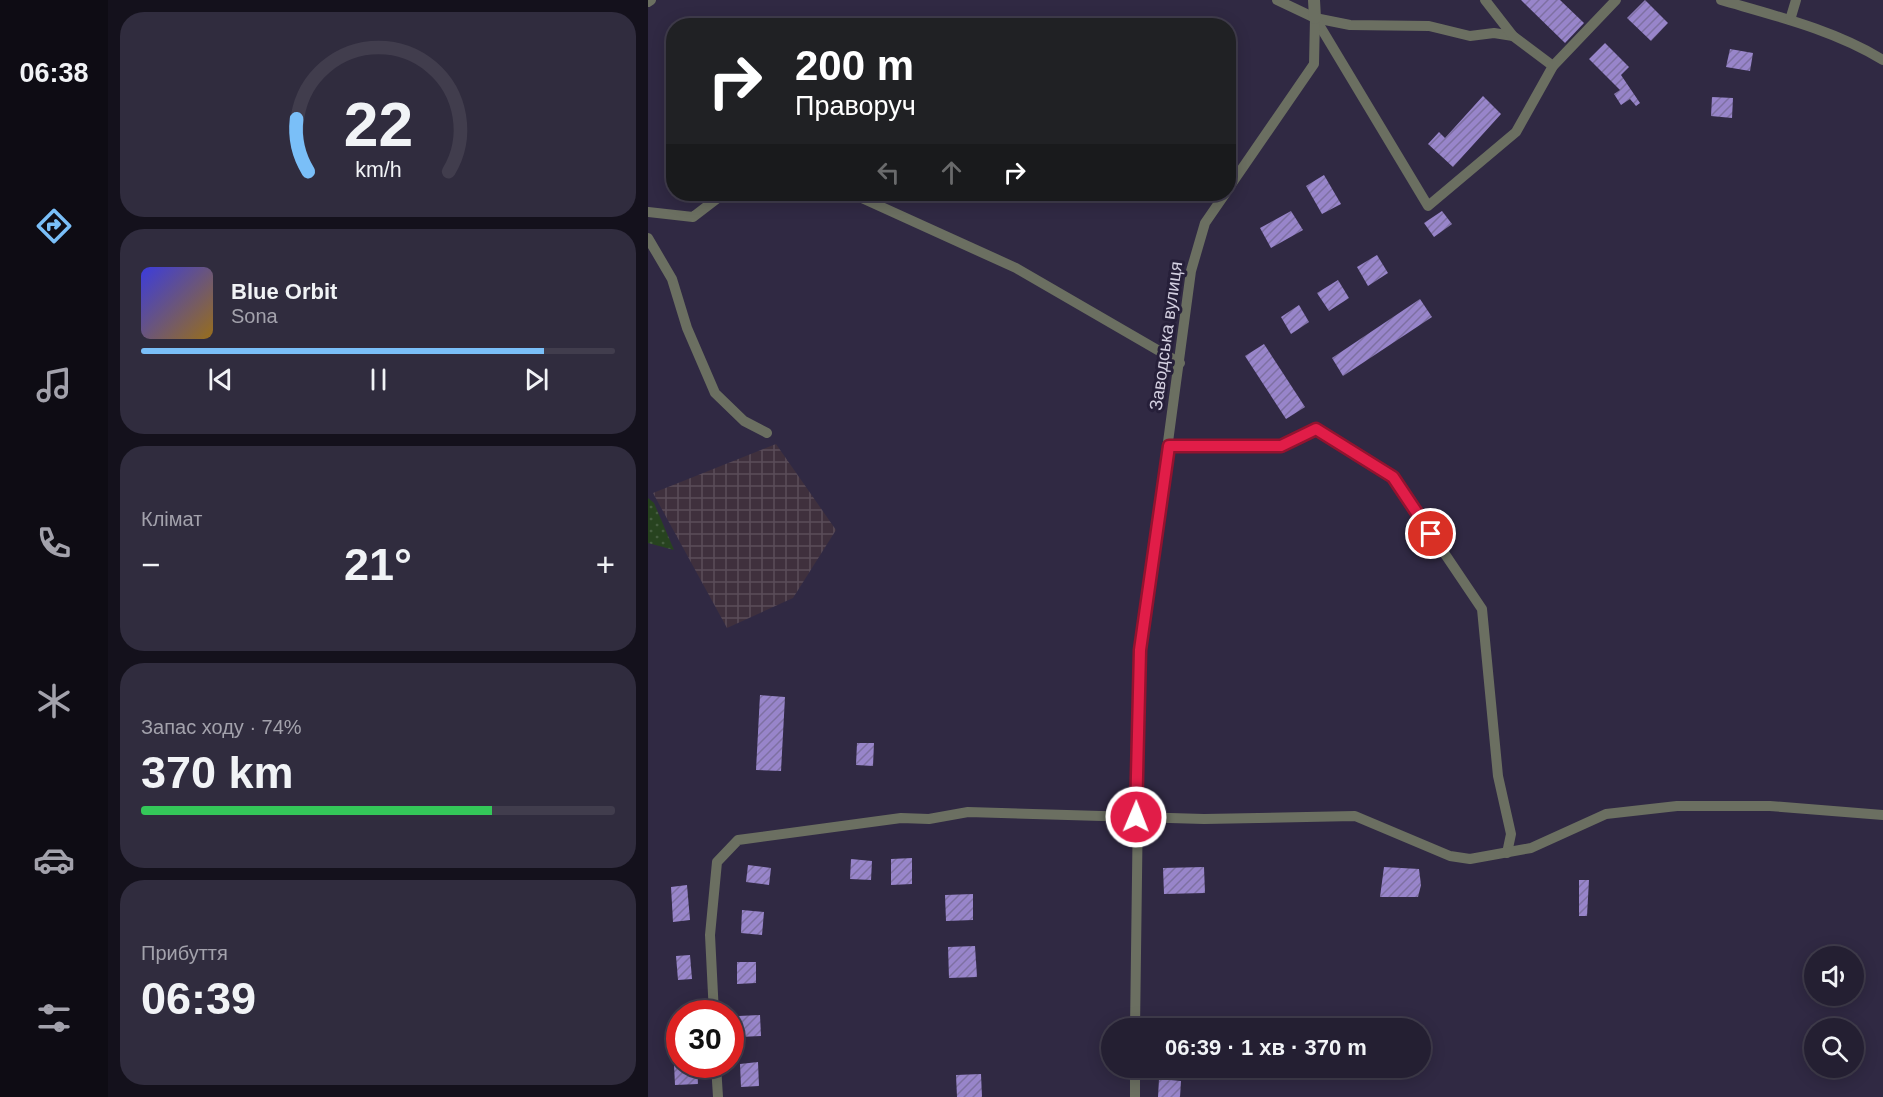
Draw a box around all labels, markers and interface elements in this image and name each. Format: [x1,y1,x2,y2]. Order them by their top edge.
icon: right [696,42,774,120]
text: 200 m [795,42,914,89]
text: 06:38 [19,58,89,88]
text: 22 [343,90,413,159]
text: Праворуч [795,91,916,121]
icon: left [872,156,905,189]
icon: ahead [935,156,968,189]
icon: right [998,156,1031,189]
text: km/h [355,158,401,182]
icon: directions [33,205,75,247]
street label: Заводська вулиця [1146,260,1186,412]
text: Blue Orbit [231,279,337,304]
text: Sona [231,305,278,327]
icon: previous [204,363,237,396]
icon: pause [362,363,395,396]
icon: next [520,363,553,396]
icon: music [33,364,75,406]
text: Клімат [141,508,202,530]
pin [1405,508,1456,559]
icon: arrive [1414,517,1447,550]
icon: phone [33,522,75,564]
text: 21° [344,539,412,590]
text: − [141,546,160,583]
text: + [596,546,615,583]
icon: climate [33,680,75,722]
text: Запас ходу · 74% [141,716,302,738]
text: 370 km [141,747,294,798]
position arrow [1104,785,1168,849]
icon: car [33,839,75,881]
text: Прибуття [141,942,228,964]
map controls [1804,946,1864,1078]
button: sound [1804,946,1864,1006]
text: 06:39 [141,973,256,1024]
icon: filters [33,997,75,1039]
speed limit sign: 30 [666,1000,744,1078]
button: search [1804,1018,1864,1078]
text: 06:39 · 1 хв · 370 m [1165,1035,1367,1060]

